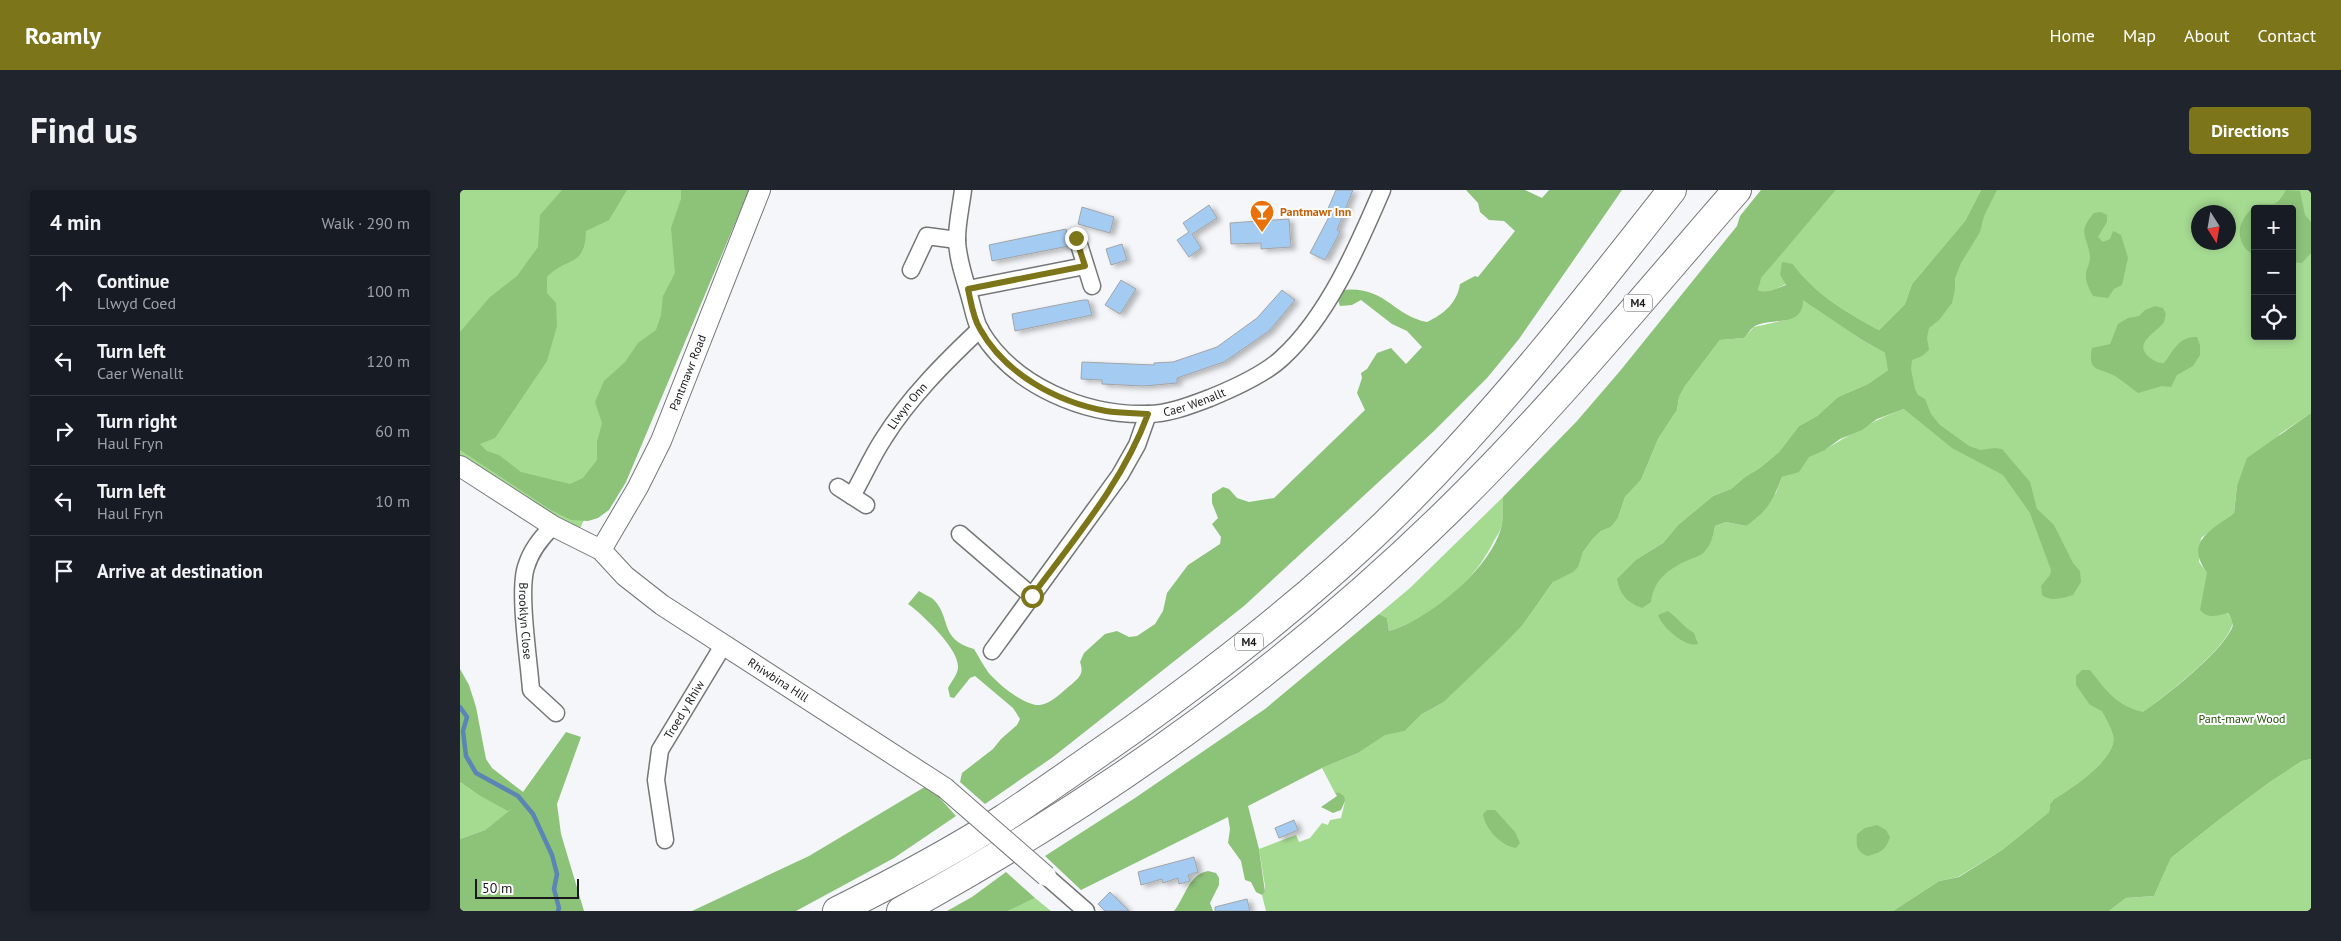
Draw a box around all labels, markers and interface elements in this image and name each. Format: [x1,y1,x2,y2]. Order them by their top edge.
text: Roamly [25,20,101,51]
text: Home [2049,24,2095,47]
text: Map [2123,24,2156,47]
text: About [2184,24,2230,47]
text: Contact [2258,24,2316,47]
text: Find us [30,107,138,153]
button: Directions [2189,107,2311,154]
bar icon: Pantmawr Inn [1249,199,1275,233]
place label: Pantmawr Inn [1280,204,1351,219]
north arrow [2191,205,2236,250]
map controls [2251,205,2296,340]
button: + [2251,205,2296,250]
text: 4 min [50,209,101,236]
text: Walk · 290 m [321,213,410,233]
route end [1065,227,1088,250]
button: − [2251,250,2296,295]
text: Continue [97,269,169,293]
icon: ahead [50,277,78,305]
text: 100 m [367,281,410,301]
text: Llwyd Coed [97,293,176,313]
road number: M4 [1624,295,1652,312]
button: locate [2251,295,2296,340]
street label: Pantmawr Road [666,332,709,412]
text: Turn left [97,339,166,363]
icon: left [50,347,78,375]
text: 120 m [367,351,410,371]
text: Caer Wenallt [97,363,184,383]
street label: Llwyn Onn [884,379,930,432]
street label: Caer Wenallt [1162,384,1228,419]
text: Turn right [97,409,177,433]
icon: right [50,417,78,445]
text: 60 m [375,421,410,441]
text: Haul Fryn [97,433,163,453]
text: Turn left [97,479,166,503]
icon: left [50,487,78,515]
text: 10 m [375,491,410,511]
text: Haul Fryn [97,503,163,523]
icon: arrive [50,557,78,585]
text: Arrive at destination [97,559,263,583]
street label: Brooklyn Close [516,582,536,660]
route start [1021,585,1044,608]
road number: M4 [1235,634,1263,651]
street label: Rhiwbina Hill [745,654,812,705]
street label: Troed y Rhiw [660,677,707,741]
park label: Pant-mawr Wood [2198,711,2286,726]
scale bar [475,876,579,899]
text: 50 m [482,879,512,897]

